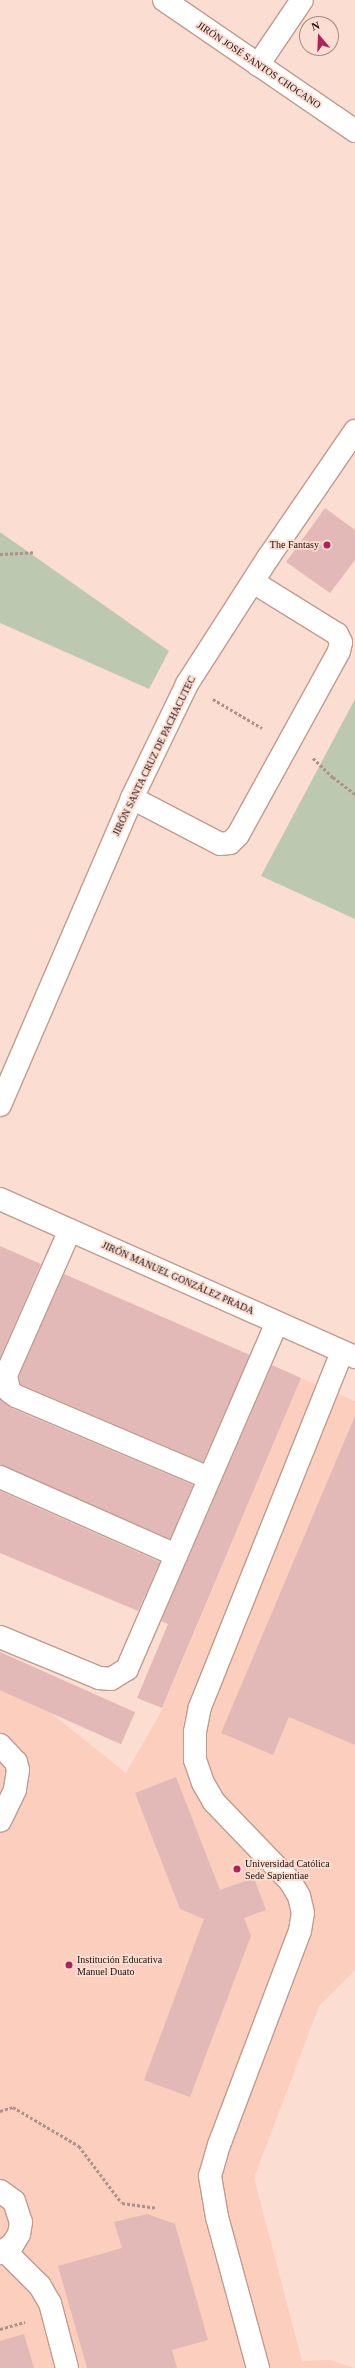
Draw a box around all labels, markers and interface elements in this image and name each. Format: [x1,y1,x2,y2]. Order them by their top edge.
north arrow [299,16,339,56]
street label: JIRÓN JOSÉ SANTOS CHOCANO [195,19,323,111]
place label: The Fantasy [270,539,319,551]
marker: The Fantasy [322,540,332,550]
street label: JIRÓN SANTA CRUZ DE PACHACUTEC [110,674,198,838]
street label: JIRÓN MANUEL GONZÁLEZ PRADA [100,1239,256,1317]
place label: Universidad Católica Sede Sapientiae [245,1857,330,1880]
marker: Universidad Católica Sede Sapientiae [232,1864,242,1874]
place label: Institución Educativa Manuel Duato [77,1953,162,1976]
marker: Institución Educativa Manuel Duato [64,1960,74,1970]

